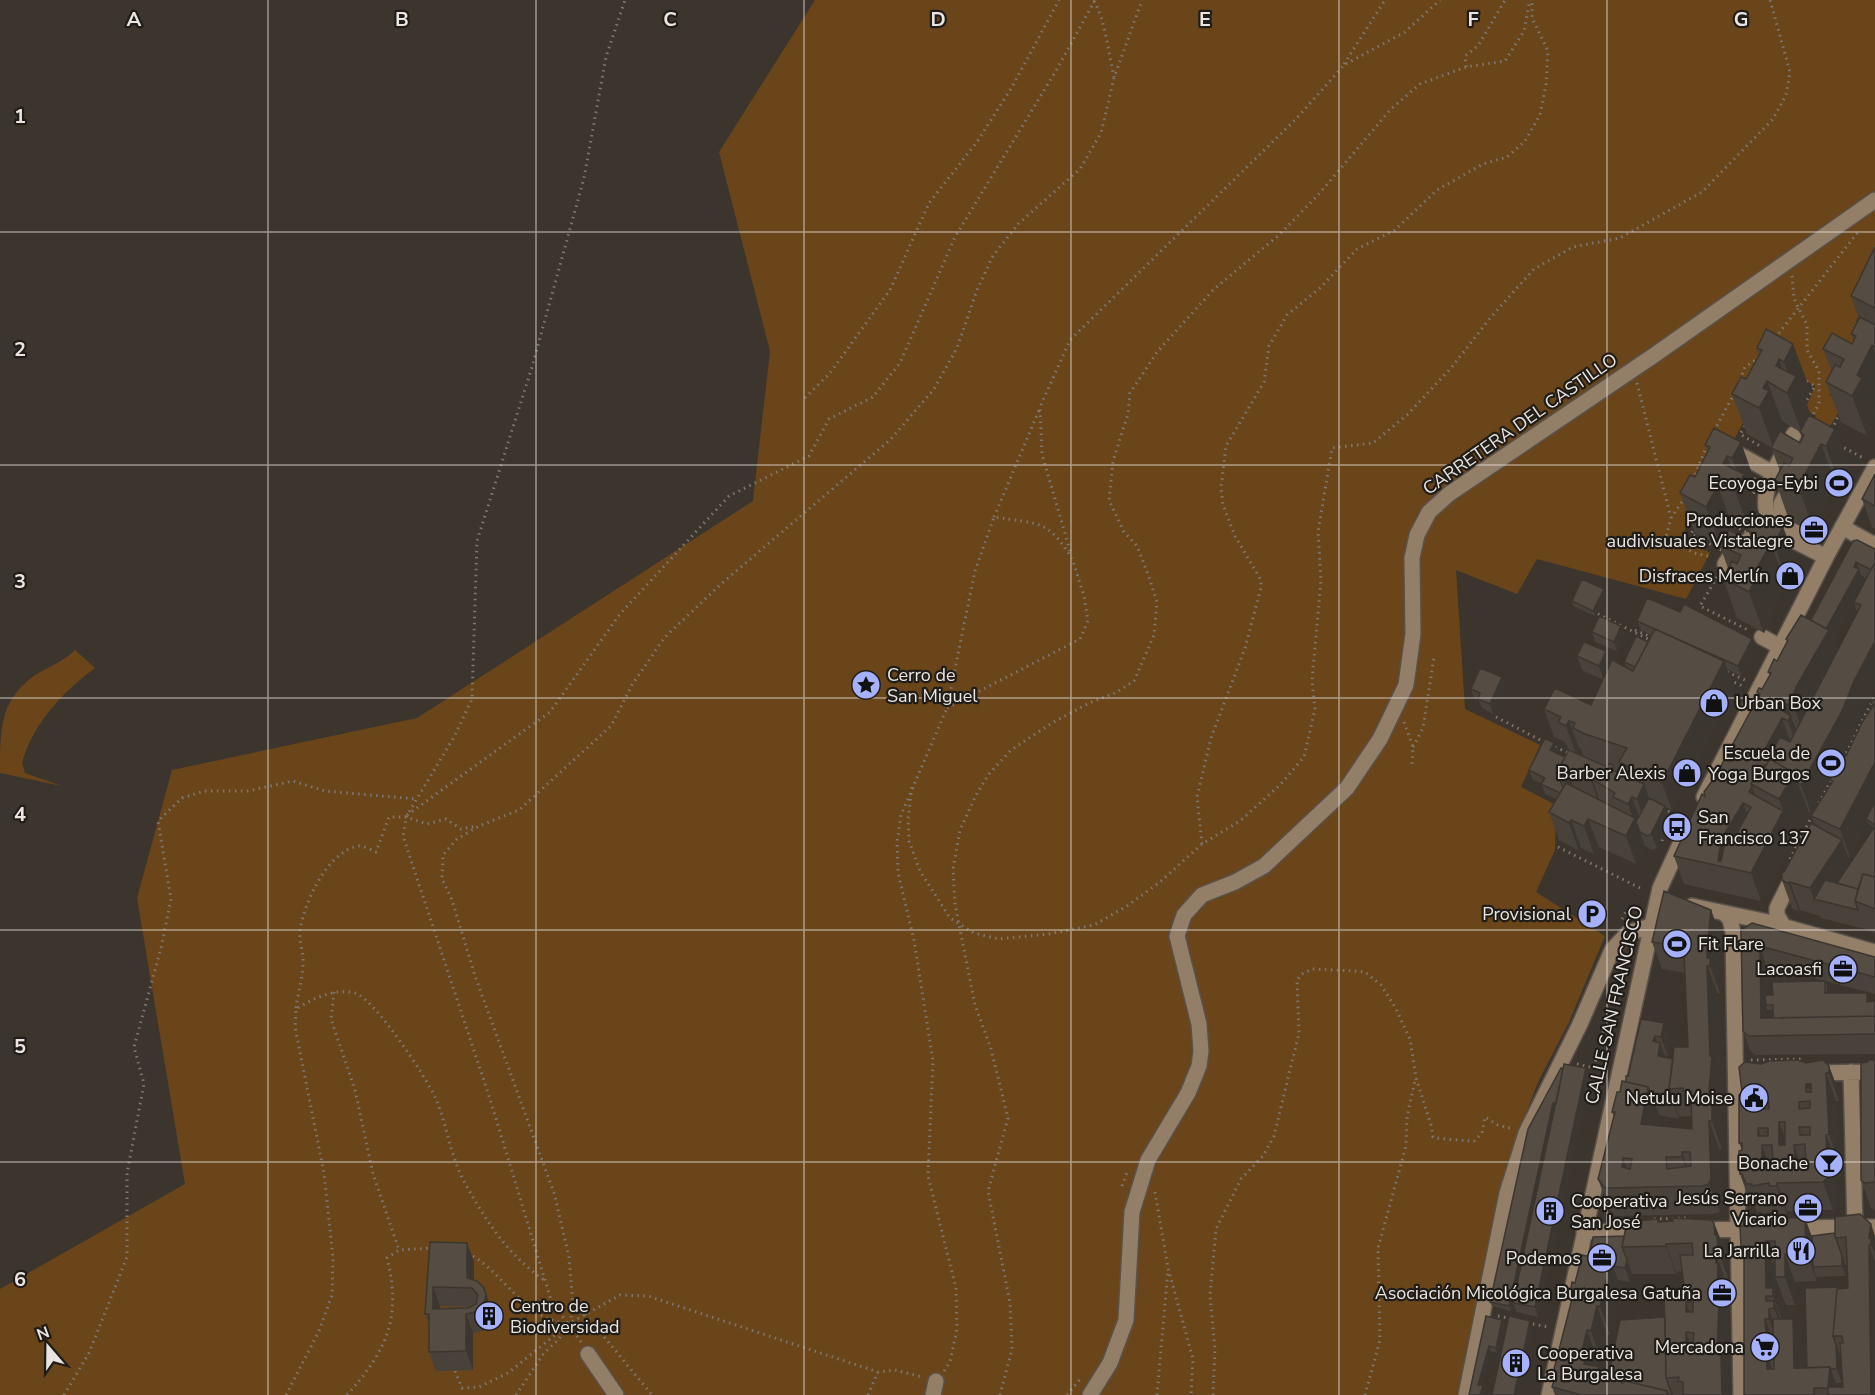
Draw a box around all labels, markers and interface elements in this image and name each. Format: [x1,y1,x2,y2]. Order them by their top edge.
text: A [127,6,142,33]
text: B [395,6,409,33]
text: C [663,6,677,33]
text: D [930,6,946,33]
text: E [1199,6,1211,33]
text: F [1467,6,1479,33]
text: G [1734,6,1748,33]
text: 1 [14,103,26,130]
text: 2 [14,336,26,363]
street label: CARRETERA DEL CASTILLO [1418,348,1622,500]
sports icon: Ecoyoga-Eybi [1823,467,1855,499]
place label: Ecoyoga-Eybi [1708,471,1818,495]
place label: Producciones audivisuales Vistalegre [1607,508,1793,553]
office icon: Producciones audivisuales Vistalegre [1798,514,1830,546]
shop icon: Disfraces Merlín [1774,560,1806,592]
place label: Disfraces Merlín [1639,564,1769,588]
text: 3 [14,568,26,595]
place label: Cerro de San Miguel [887,663,978,708]
place icon: Cerro de San Miguel [850,669,882,701]
shop icon: Urban Box [1698,687,1730,719]
place label: Urban Box [1735,691,1821,715]
place label: Escuela de Yoga Burgos [1707,741,1810,786]
sports icon: Escuela de Yoga Burgos [1815,747,1847,779]
shop icon: Barber Alexis [1671,757,1703,789]
place label: Barber Alexis [1557,761,1666,785]
text: 4 [14,801,26,828]
place label: San Francisco 137 [1698,805,1810,850]
bus stop icon: San Francisco 137 [1661,811,1693,843]
parking icon: Provisional [1576,898,1608,930]
place label: Provisional [1482,902,1572,926]
street label: CALLE SAN FRANCISCO [1579,903,1649,1107]
sports icon: Fit Flare [1661,928,1693,960]
place label: Fit Flare [1698,932,1764,956]
office icon: Lacoasfi [1827,953,1859,985]
place label: Lacoasfi [1756,957,1822,981]
text: 5 [14,1033,26,1060]
public building icon: Netulu Moise [1738,1082,1770,1114]
place label: Netulu Moise [1626,1086,1733,1110]
bar icon: Bonache [1813,1147,1845,1179]
place label: Bonache [1738,1151,1808,1175]
place label: Jesús Serrano Vicario [1675,1186,1787,1231]
place label: Cooperativa San José [1571,1189,1668,1234]
office icon: Jesús Serrano Vicario [1792,1192,1824,1224]
building icon: Cooperativa San José [1534,1195,1566,1227]
restaurant icon: La Jarrilla [1785,1235,1817,1267]
place label: La Jarrilla [1703,1239,1780,1263]
office icon: Podemos [1586,1242,1618,1274]
place label: Podemos [1506,1246,1581,1270]
text: 6 [14,1266,26,1293]
office icon: Asociación Micológica Burgalesa Gatuña [1706,1277,1738,1309]
place label: Asociación Micológica Burgalesa Gatuña [1375,1281,1701,1305]
place label: Centro de Biodiversidad [510,1294,619,1339]
building icon: Centro de Biodiversidad [473,1300,505,1332]
north arrow [18,1317,78,1377]
text: N [34,1321,53,1346]
supermarket icon: Mercadona [1749,1331,1781,1363]
place label: Mercadona [1655,1335,1744,1359]
place label: Cooperativa La Burgalesa [1537,1341,1643,1386]
building icon: Cooperativa La Burgalesa [1500,1347,1532,1379]

